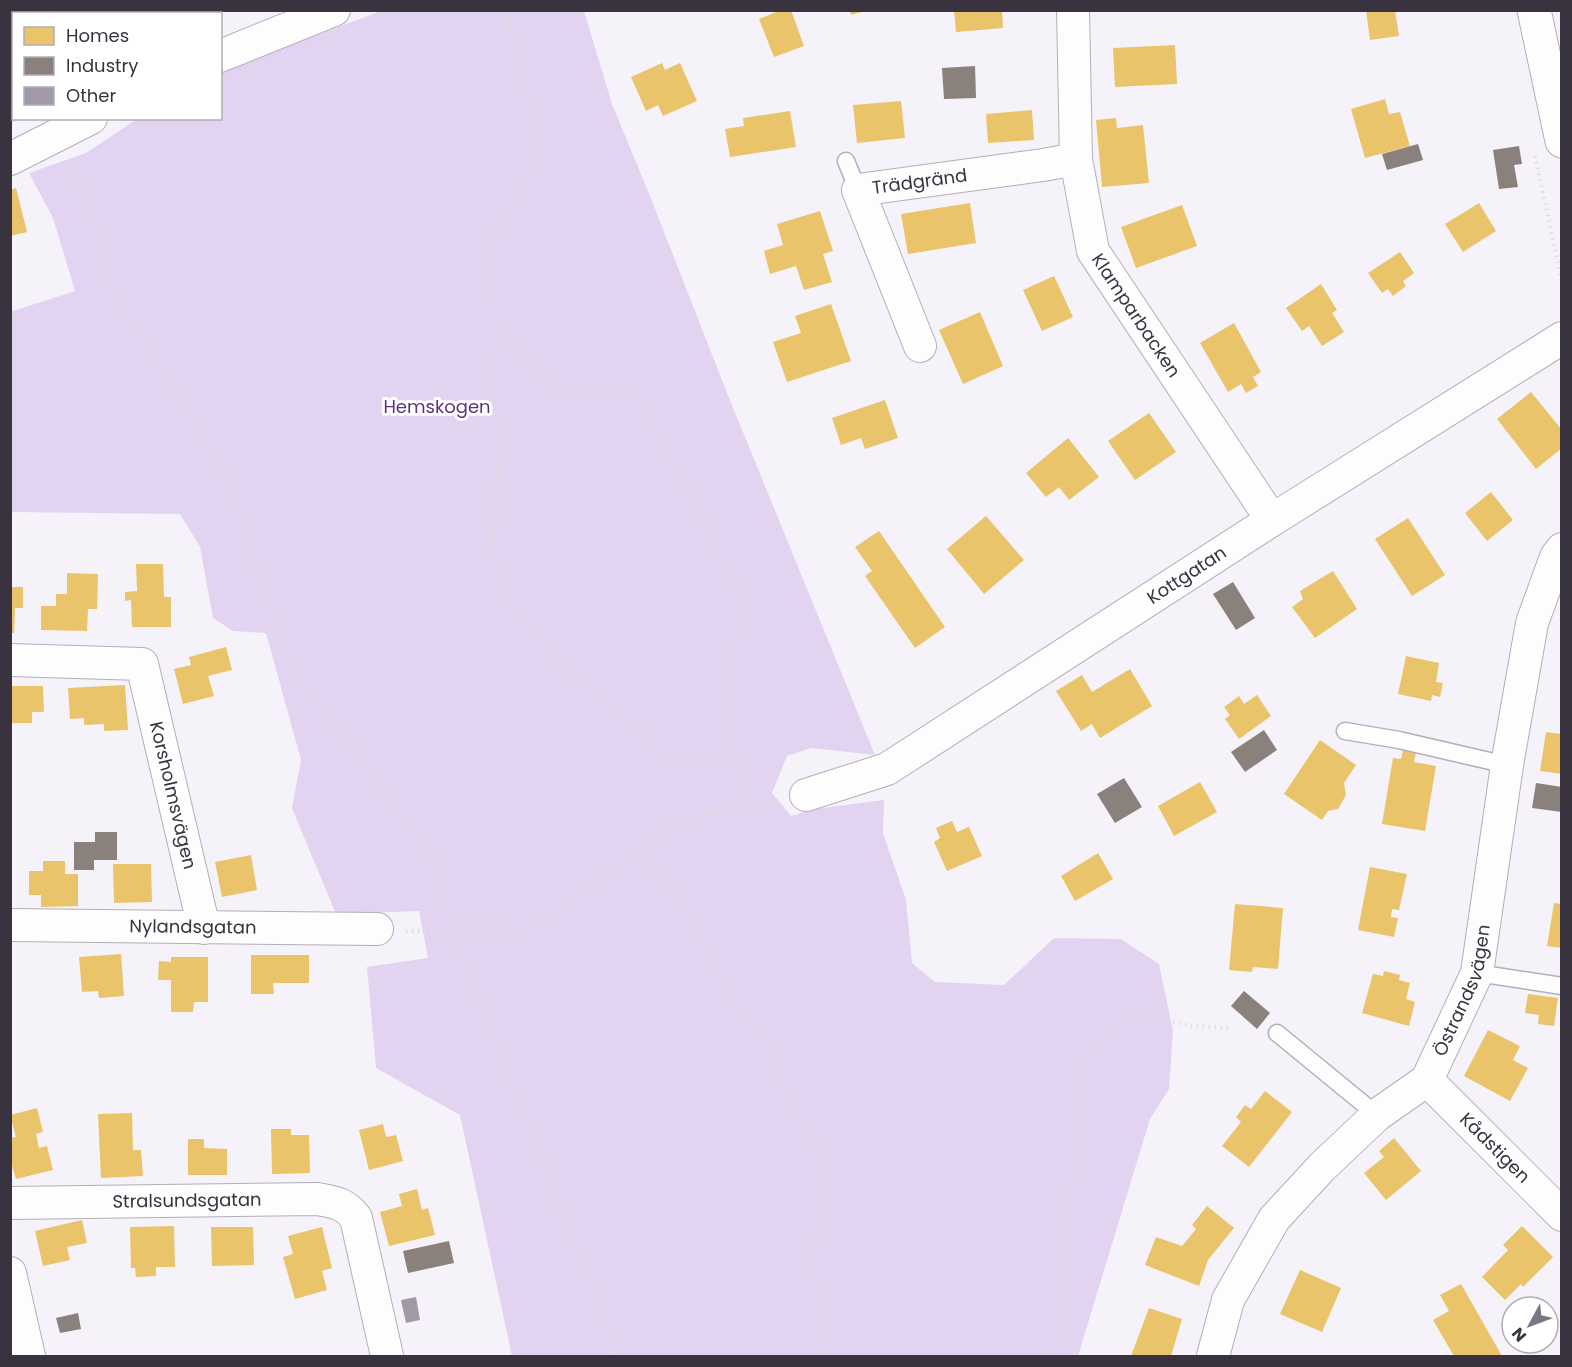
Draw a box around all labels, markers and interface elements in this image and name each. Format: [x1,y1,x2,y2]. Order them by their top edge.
legend [12,12,222,120]
text: Homes [66,23,129,48]
text: Industry [66,53,138,78]
text: Other [66,83,116,108]
street label: Trädgränd [870,162,969,200]
street label: Klamparbacken [1086,248,1187,382]
park label: Hemskogen [383,394,491,419]
street label: Kottgatan [1142,540,1231,610]
street label: Korsholmsvägen [144,719,203,872]
street label: Nylandsgatan [129,913,257,940]
street label: Östrandsvägen [1427,923,1496,1060]
street label: Kådstigen [1454,1107,1536,1188]
street label: Stralsundsgatan [112,1187,262,1214]
north arrow [1500,1295,1560,1355]
text: N [1506,1322,1532,1347]

